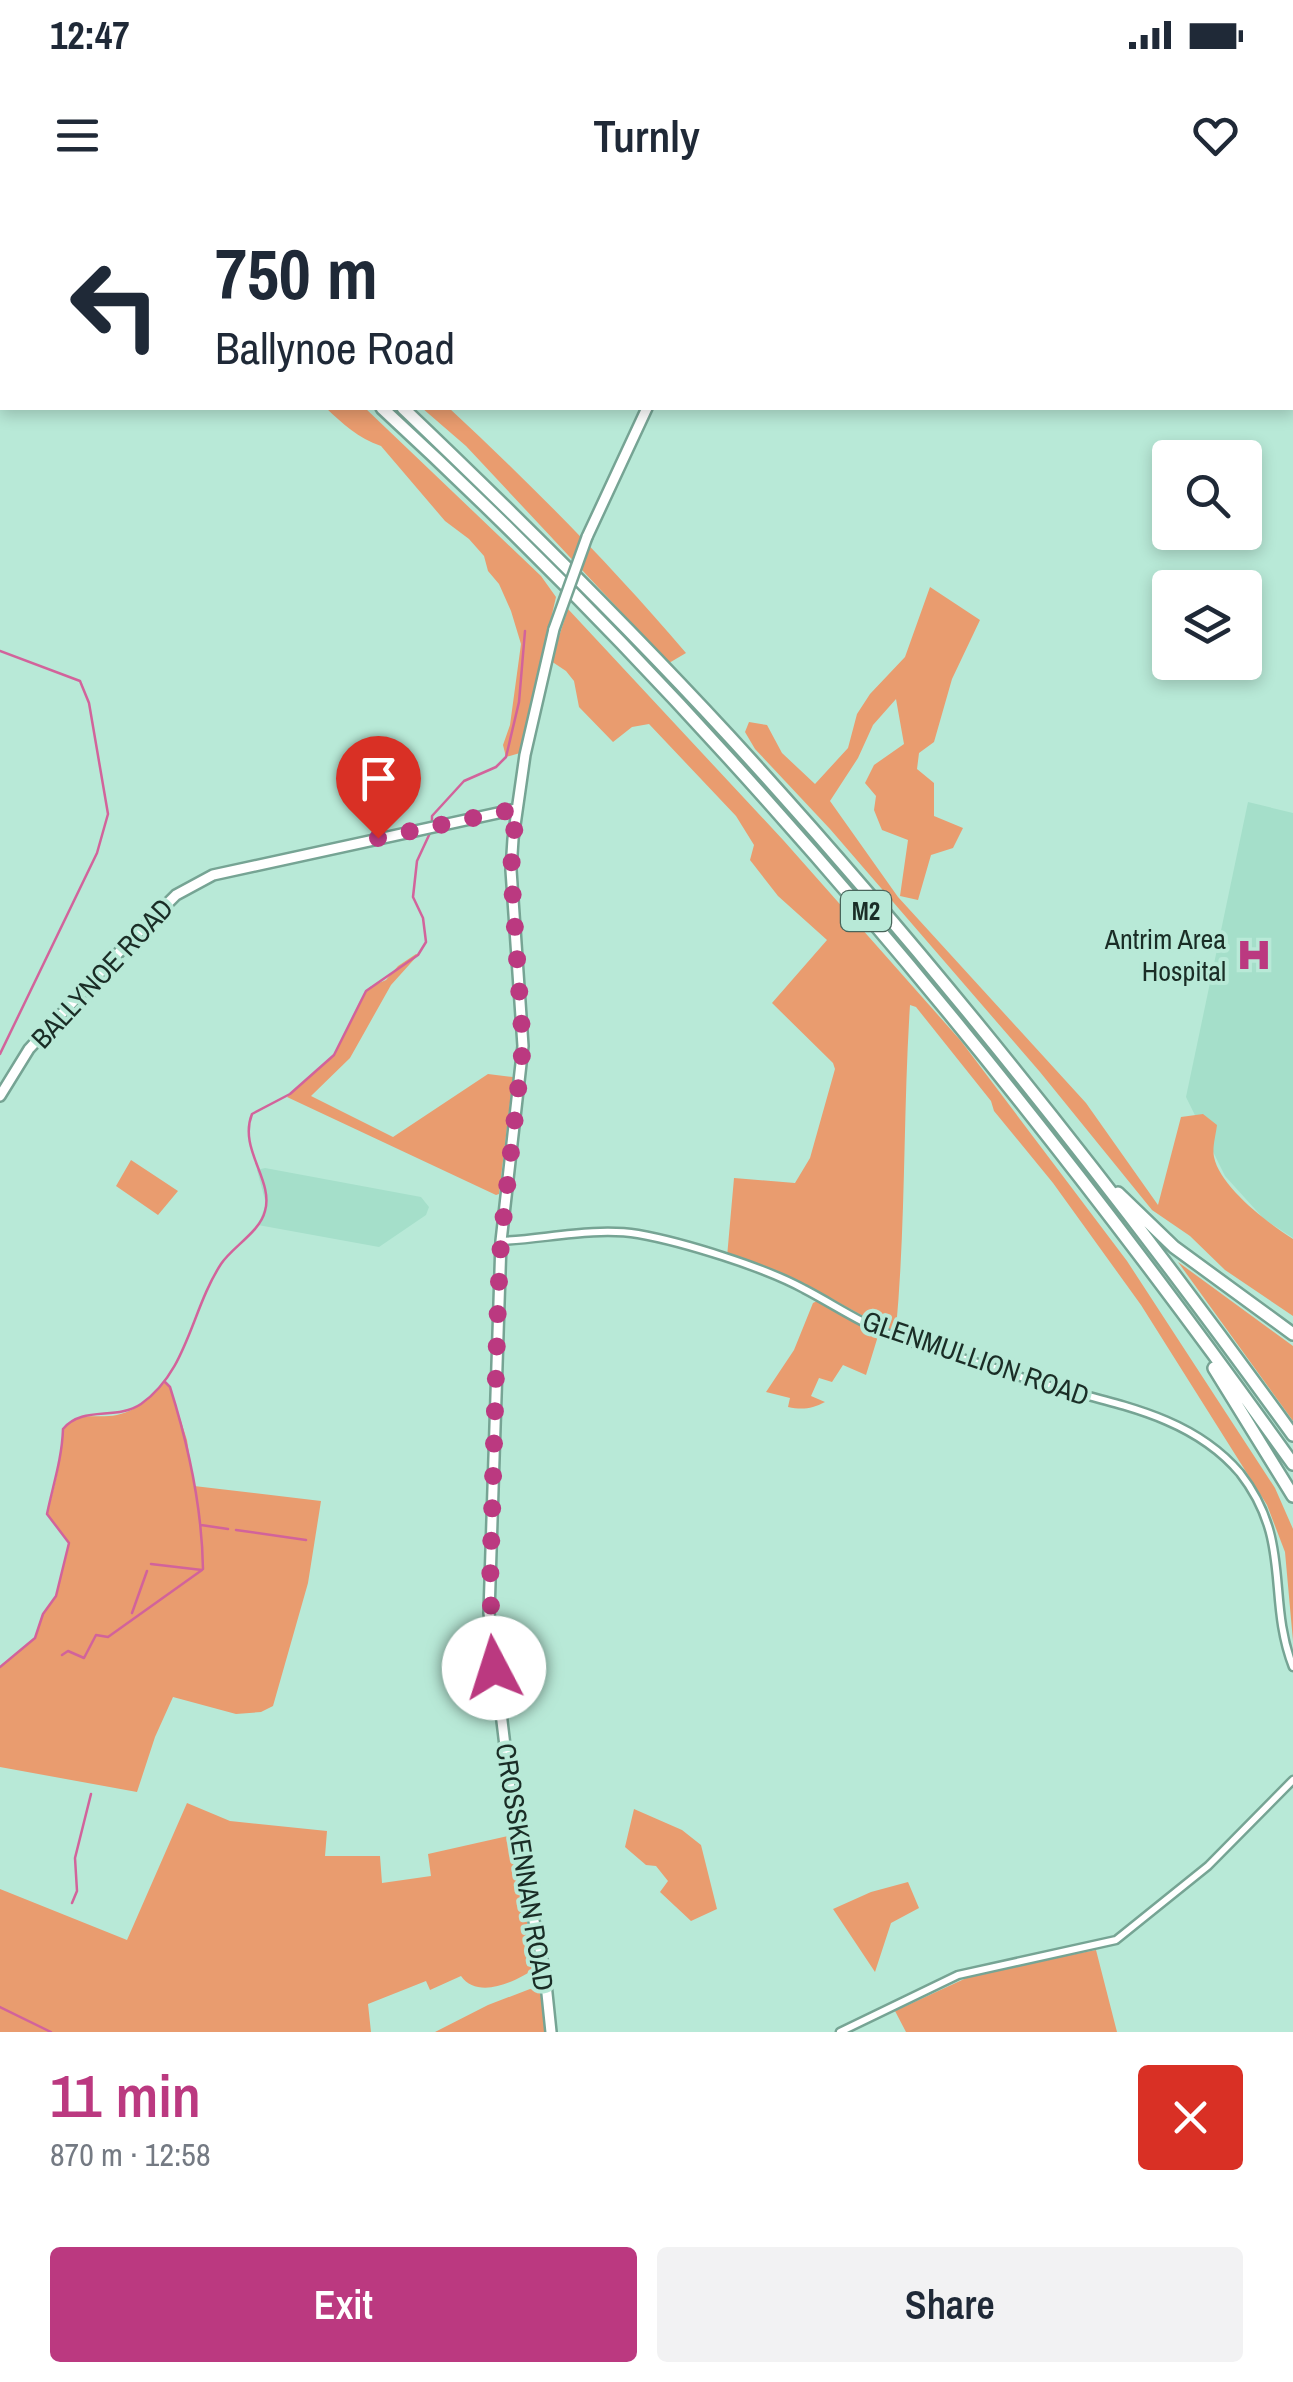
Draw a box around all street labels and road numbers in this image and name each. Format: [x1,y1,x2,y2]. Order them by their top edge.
street label: BALLYNOE ROAD [23,890,181,1056]
road number: M2 [841,891,891,931]
street label: GLENMULLION ROAD [858,1301,1094,1415]
street label: CROSSKENNAN ROAD [487,1741,563,1993]

